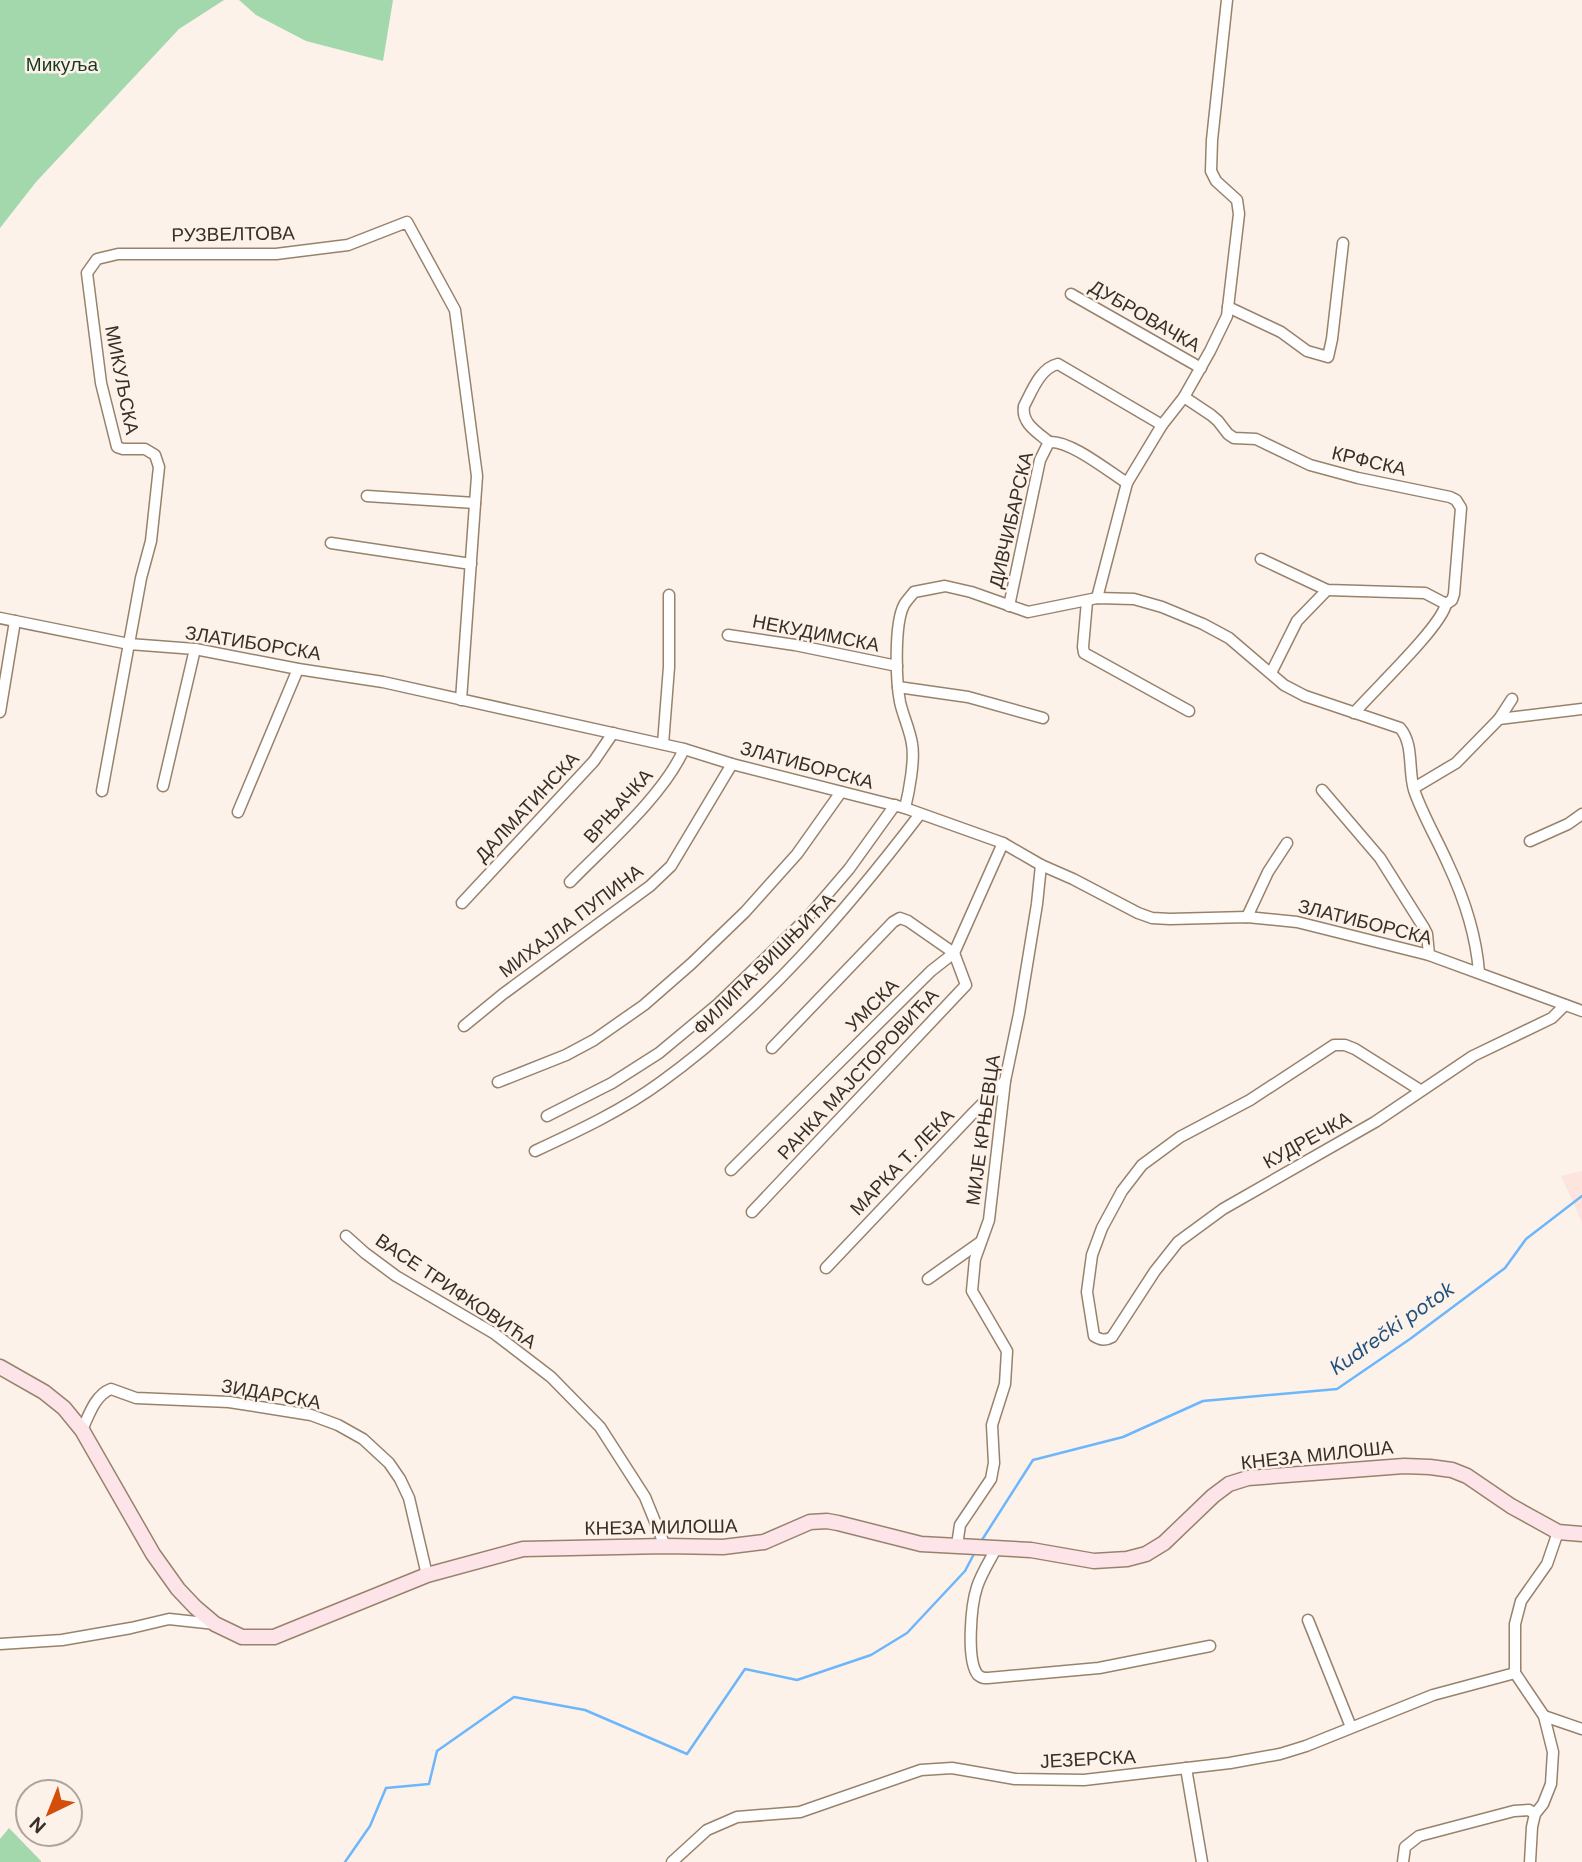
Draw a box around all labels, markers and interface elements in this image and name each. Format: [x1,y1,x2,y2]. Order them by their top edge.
park label: Микуља [26,52,99,77]
street label: РУЗВЕЛТОВА [171,220,295,248]
street label: ДУБРОВАЧКА [1085,274,1205,358]
street label: МИКУЉСКА [99,323,145,437]
street label: КРФСКА [1329,440,1409,482]
street label: ДИВЧИБАРСКА [983,449,1039,591]
street label: НЕКУДИМСКА [750,608,882,658]
street label: ЗЛАТИБОРСКА [183,620,323,666]
street label: ЗЛАТИБОРСКА [738,735,877,795]
street label: ДАЛМАТИНСКА [469,746,585,867]
street label: ВРЊАЧКА [578,763,658,849]
street label: МИХАЈЛА ПУПИНА [494,858,648,983]
street label: ФИЛИПА ВИШЊИЋА [688,887,841,1040]
street label: ЗЛАТИБОРСКА [1295,893,1435,951]
street label: УМСКА [840,973,904,1037]
street label: РАНКА МАЈСТОРОВИЋА [772,983,944,1165]
street label: МИЈЕ КРЊЕВЦА [960,1053,1006,1207]
street label: МАРКА Т. ЛЕКА [845,1103,960,1221]
street label: КУДРЕЧКА [1258,1105,1356,1174]
street label: ВАСЕ ТРИФКОВИЋА [371,1228,542,1354]
water label: Kudrečki potok [1324,1274,1460,1381]
street label: ЗИДАРСКА [219,1373,323,1415]
street label: КНЕЗА МИЛОША [1240,1435,1395,1475]
street label: КНЕЗА МИЛОША [584,1513,738,1541]
street label: ЈЕЗЕРСКА [1039,1744,1137,1774]
north arrow [14,1778,84,1848]
text: N [24,1811,51,1839]

